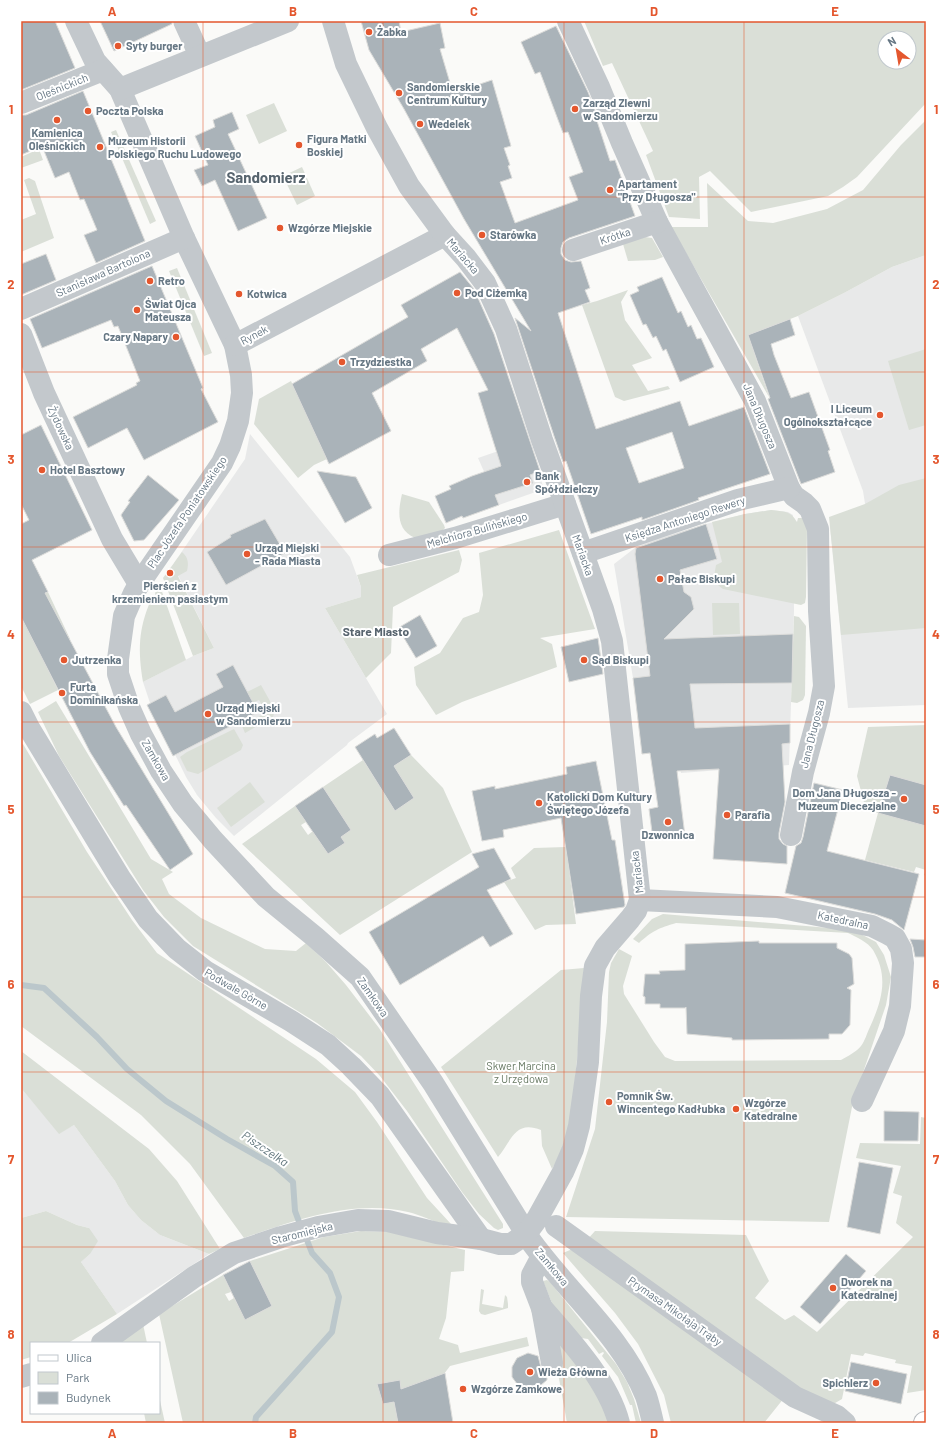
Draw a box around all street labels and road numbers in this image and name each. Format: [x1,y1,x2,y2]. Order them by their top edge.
street label: Oleśnickich [34,70,90,103]
street label: Krótka [598,224,632,247]
street label: Mariacka [444,235,482,276]
street label: Stanisława Bartolona [54,246,152,299]
street label: Rynek [238,322,270,347]
street label: Jana Długosza [741,381,780,451]
street label: Żydowska [46,403,78,452]
street label: Plac Józefa Poniatowskiego [144,453,229,570]
street label: Księdza Antoniego Rewery [623,493,747,544]
street label: Melchiora Bulińskiego [425,509,529,550]
street label: Mariacka [570,533,597,577]
street label: Jana Długosza [797,698,826,769]
street label: Zamkowa [139,737,173,783]
street label: Mariacka [627,850,646,894]
street label: Katedralna [816,908,870,931]
street label: Podwale Górne [202,965,270,1012]
street label: Zamkowa [355,974,392,1019]
street label: Staromiejska [270,1219,334,1246]
street label: Zamkowa [533,1245,572,1288]
street label: Prymasa Mikołaja Trąby [626,1273,725,1348]

